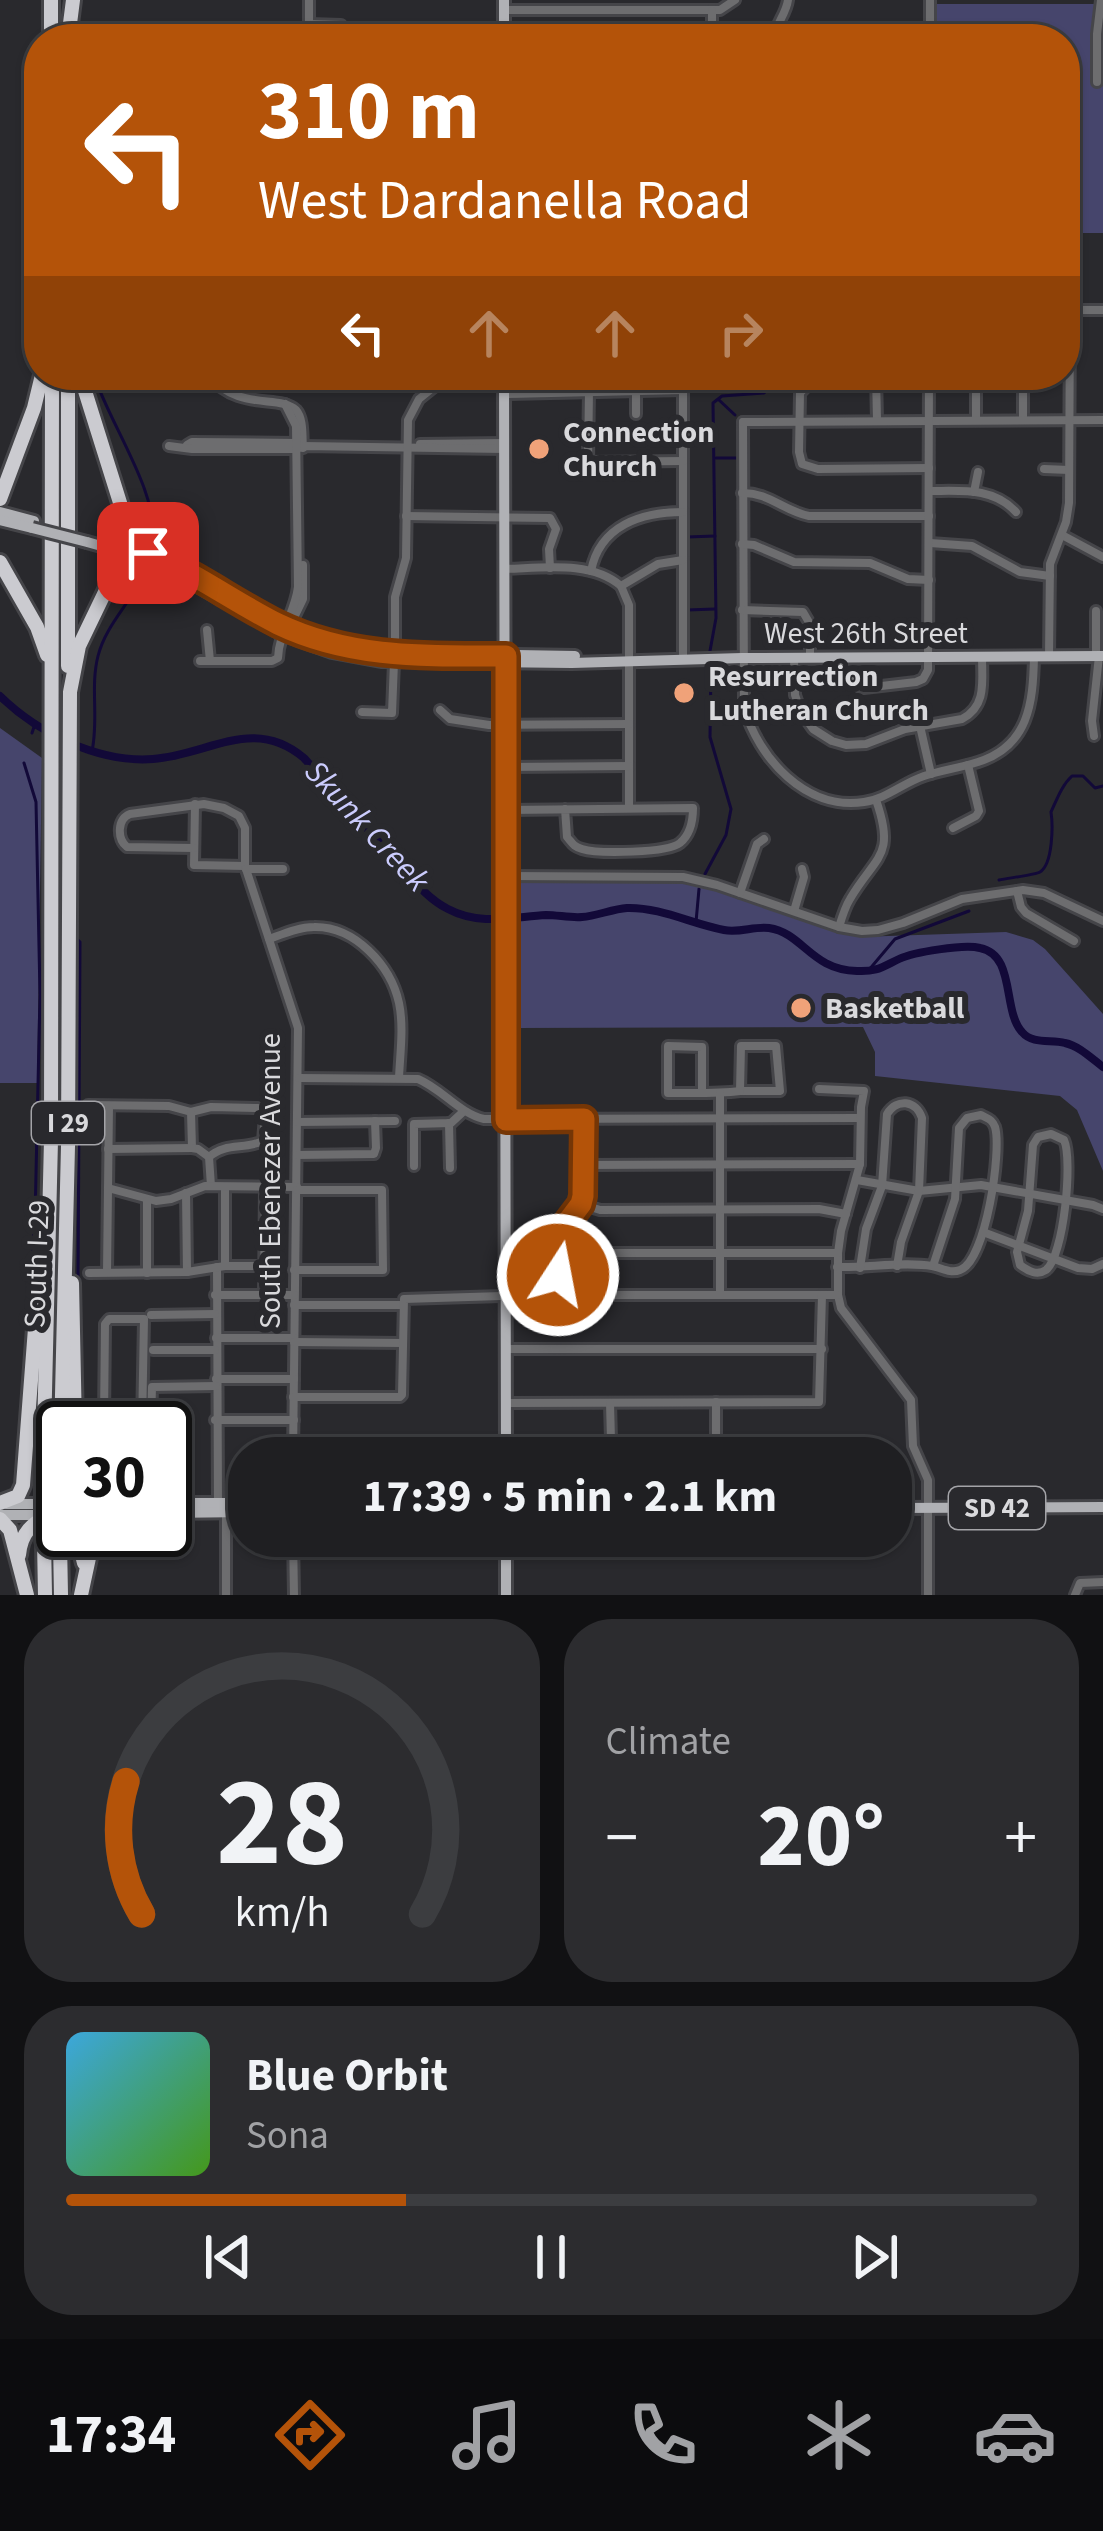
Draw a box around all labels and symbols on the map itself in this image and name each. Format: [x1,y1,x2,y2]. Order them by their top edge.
place label: Connection Church [563,411,714,488]
marker: Connection Church [526,436,552,462]
pin [97,502,199,604]
street label: West 26th Street [764,612,968,655]
place label: Resurrection Lutheran Church [708,655,929,732]
marker: Resurrection Lutheran Church [671,680,697,706]
water label: Skunk Creek [293,749,441,903]
place label: Basketball [825,987,965,1030]
marker: Basketball [788,995,814,1021]
street label: South Ebenezer Avenue [249,1033,292,1329]
road number: I 29 [32,1102,104,1144]
street label: South I-29 [13,1199,61,1329]
position arrow [495,1212,621,1338]
speed limit sign: 30 [36,1401,192,1557]
road number: SD 42 [949,1487,1045,1529]

